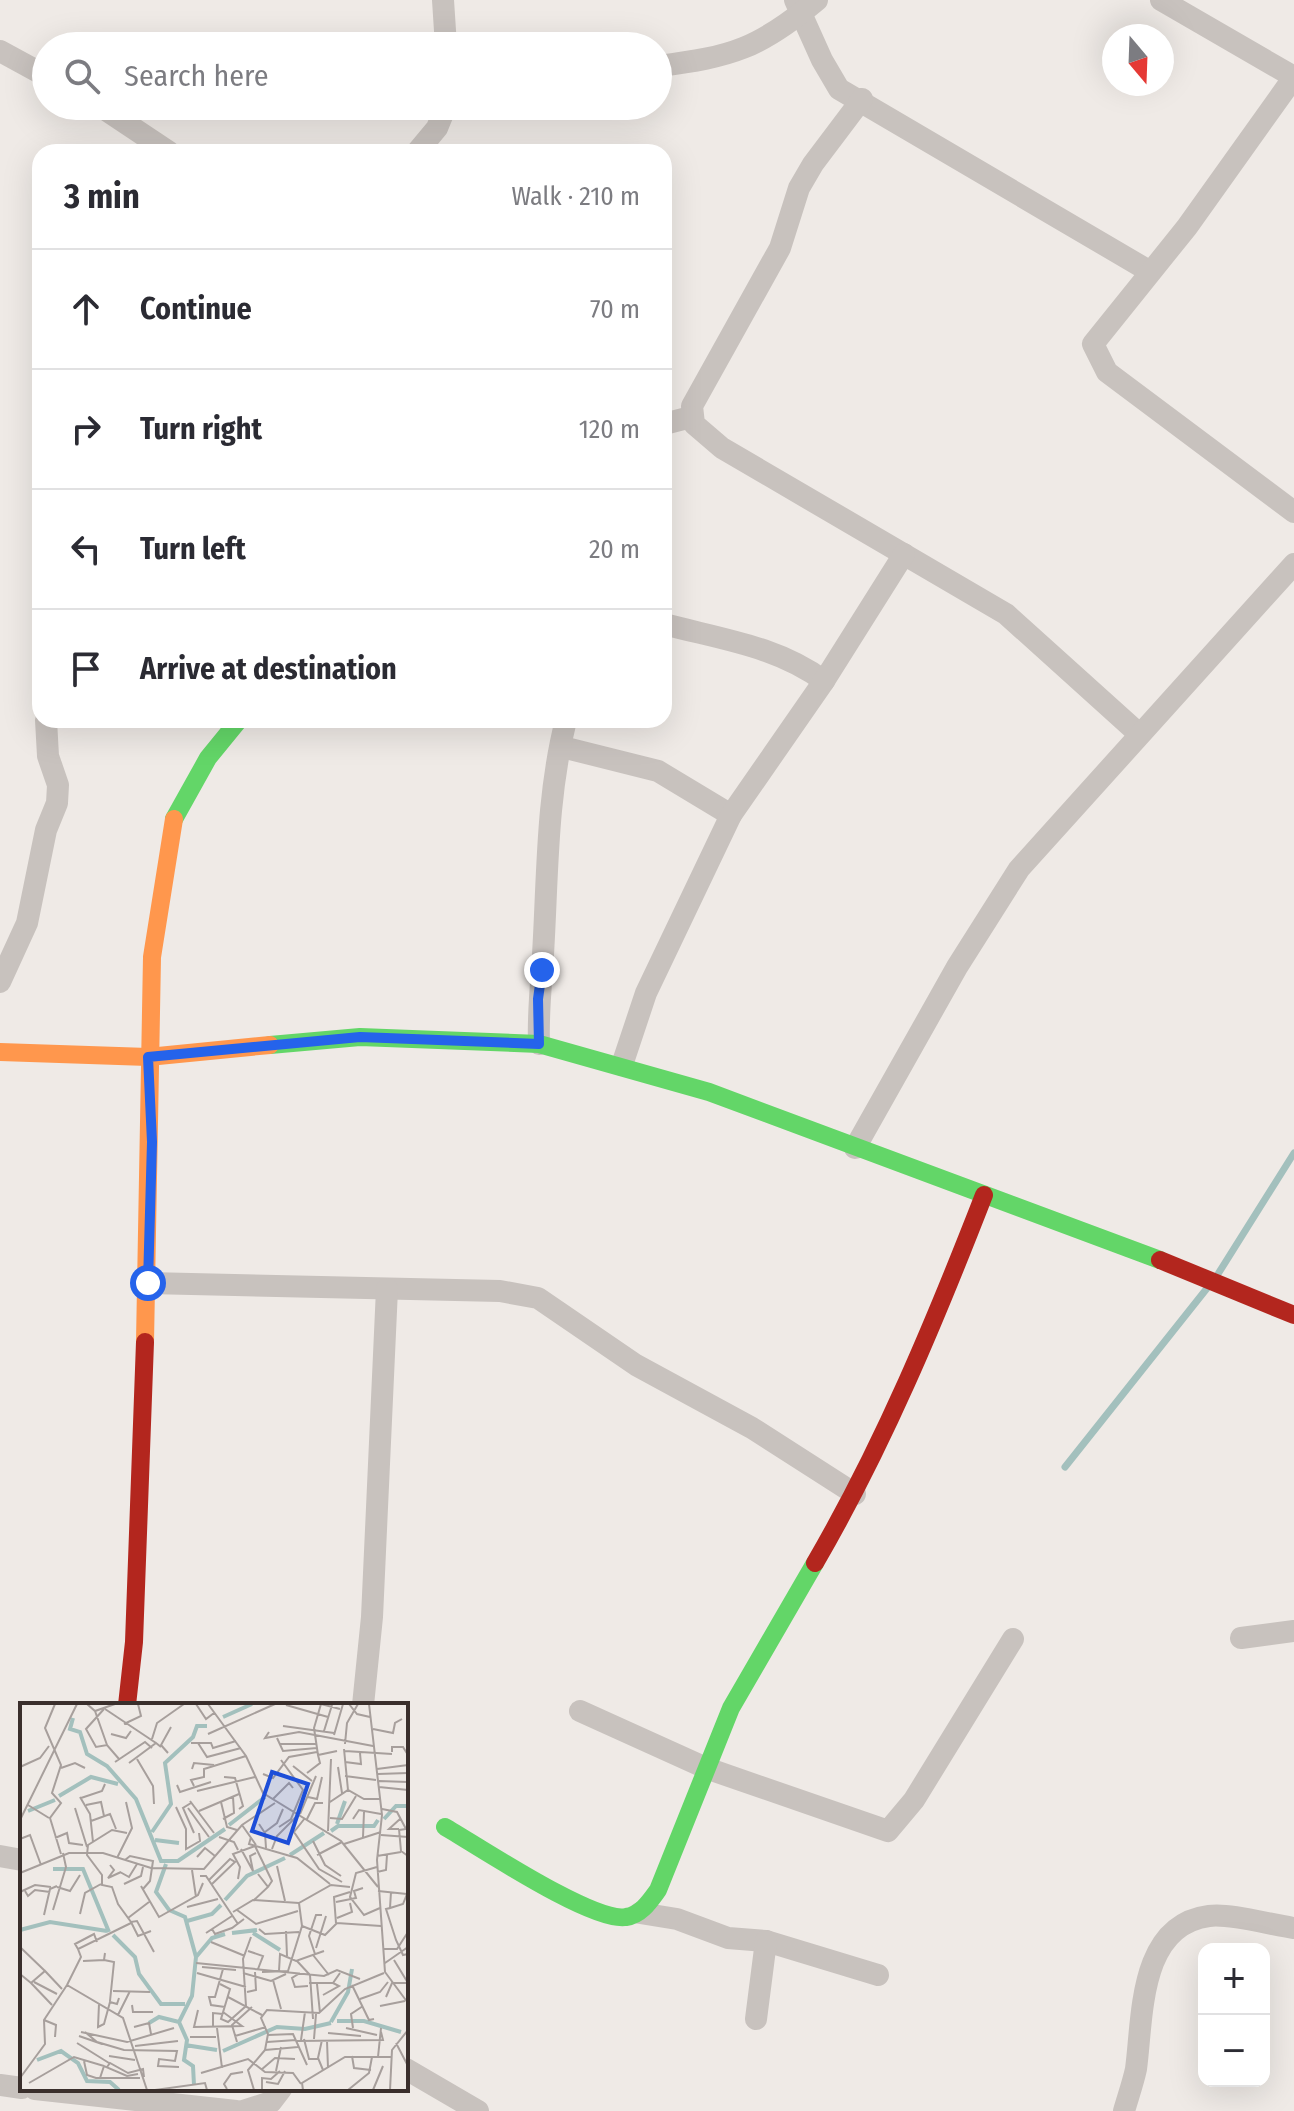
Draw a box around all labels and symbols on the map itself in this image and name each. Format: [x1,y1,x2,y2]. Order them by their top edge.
north arrow [1102,24,1174,96]
route end [524,952,560,988]
route start [130,1265,166,1301]
inset map [20,1703,408,2091]

